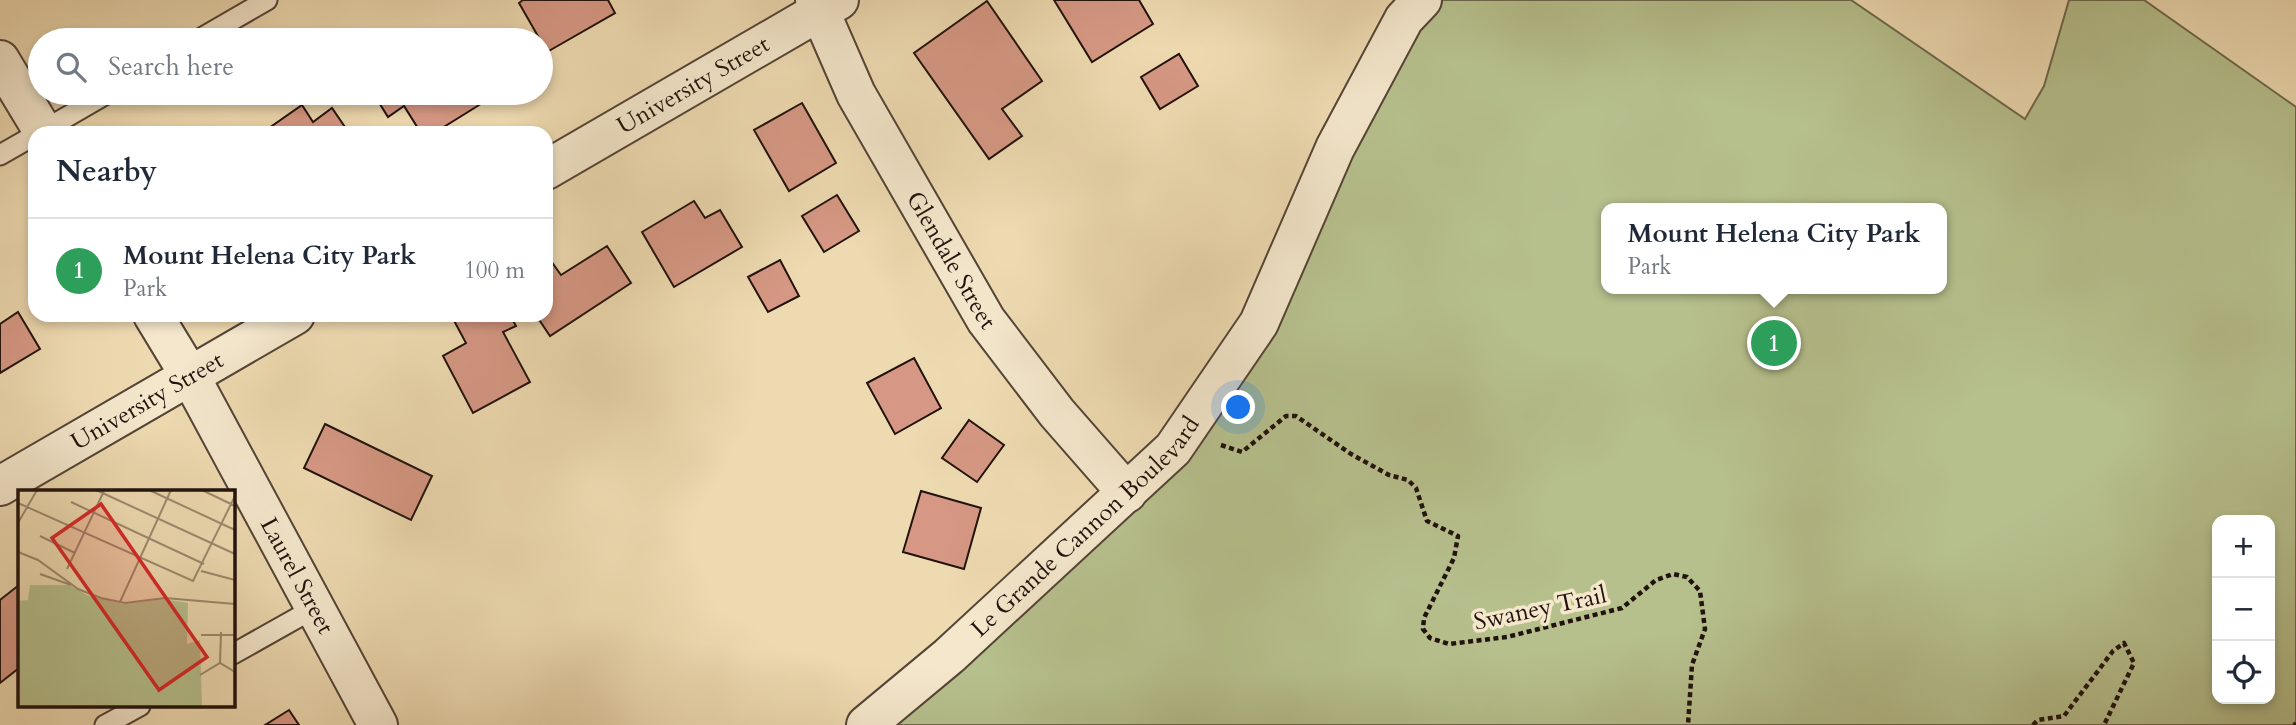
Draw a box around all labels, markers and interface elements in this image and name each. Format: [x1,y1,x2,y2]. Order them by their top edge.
search box [28,28,553,105]
street label: University Street [611,28,776,142]
icon: search [52,48,90,86]
text: Search here [108,49,234,84]
text: Nearby [56,151,157,192]
street label: Glendale Street [898,185,1004,337]
popup [1601,203,1947,294]
text: Mount Helena City Park [1627,216,1921,251]
text: Mount Helena City Park [123,238,416,273]
text: Park [1627,251,1672,282]
text: 1 [73,255,85,286]
text: 100 m [464,255,525,286]
text: Park [123,273,167,304]
pin: 1 [1751,317,1797,369]
street label: University Street [65,344,230,458]
your location [1221,390,1255,424]
street label: Le Grande Cannon Boulevard [964,410,1208,645]
inset map [18,490,234,708]
street label: Laurel Street [252,512,342,640]
map controls [2212,515,2275,704]
button: + [2212,515,2275,578]
street label: Swaney Trail [1471,578,1610,639]
button: − [2212,578,2275,641]
button: locate [2212,641,2275,704]

